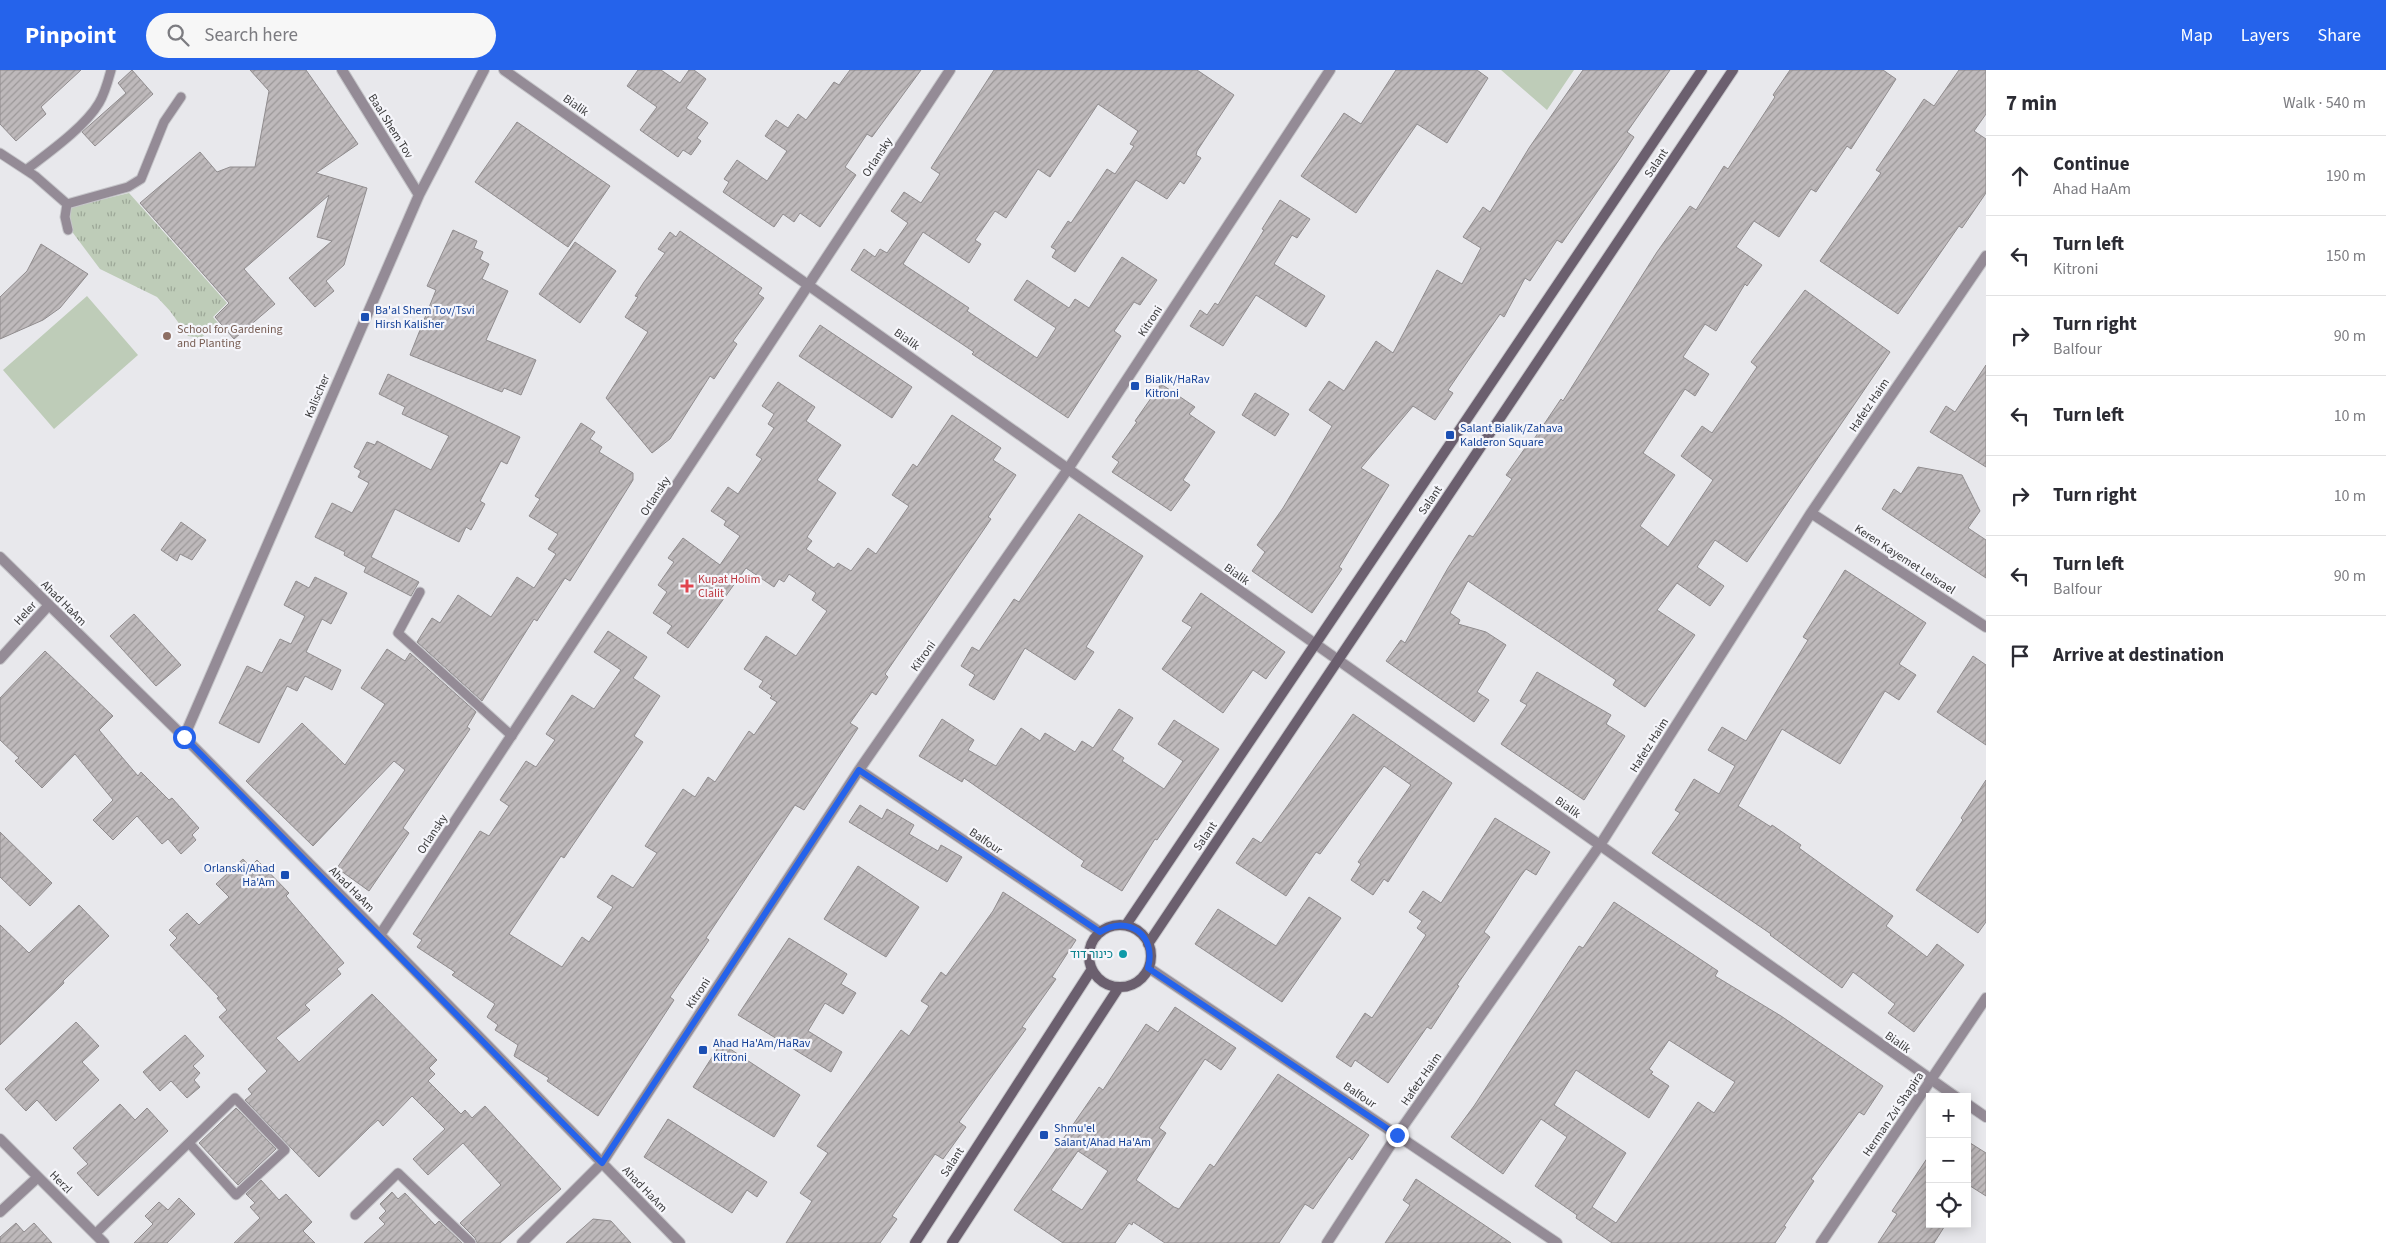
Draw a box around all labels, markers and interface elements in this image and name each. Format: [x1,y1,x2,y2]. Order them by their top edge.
search box [146,13,496,58]
text: Pinpoint [25,18,116,53]
icon: search [164,21,192,49]
text: Search here [204,22,298,49]
text: Map [2181,23,2213,48]
text: Layers [2241,23,2290,48]
text: Share [2318,23,2361,48]
text: 7 min [2006,88,2057,118]
street label: Bialik [559,90,592,120]
street label: Baal Shem Tov [364,91,417,162]
text: Walk · 540 m [2283,92,2366,114]
street label: Orlansky [858,134,897,181]
street label: Salant [1640,145,1672,181]
text: Continue [2053,151,2130,178]
icon: ahead [2006,162,2034,190]
text: 190 m [2326,165,2366,187]
text: Ahad HaAm [2053,178,2131,200]
text: Turn left [2053,231,2124,258]
icon: left [2006,242,2034,270]
text: 150 m [2326,245,2366,267]
text: Kitroni [2053,258,2098,280]
place label: Ba'al Shem Tov/Tsvi Hirsh Kalisher [375,302,475,333]
street label: Kitroni [1134,302,1167,340]
marker: Ba'al Shem Tov/Tsvi Hirsh Kalisher [359,311,371,323]
text: Turn right [2053,311,2137,338]
place label: School for Gardening and Planting [177,321,283,352]
icon: right [2006,322,2034,350]
street label: Bialik [890,324,923,354]
text: 90 m [2334,325,2366,347]
marker: School for Gardening and Planting [161,330,173,342]
text: Balfour [2053,338,2102,360]
street label: Kalischer [301,371,335,421]
place label: Bialik/HaRav Kitroni [1145,371,1210,402]
street label: Hafetz Haim [1845,375,1894,435]
marker: Bialik/HaRav Kitroni [1129,380,1141,392]
icon: left [2006,402,2034,430]
text: Turn left [2053,402,2124,429]
text: 10 m [2334,405,2366,427]
place label: Salant Bialik/Zahava Kalderon Square [1460,420,1563,451]
marker: Salant Bialik/Zahava Kalderon Square [1444,429,1456,441]
street label: Orlansky [636,473,675,520]
street label: Salant [1414,482,1446,518]
icon: right [2006,482,2034,510]
text: Turn right [2053,482,2137,509]
text: 10 m [2334,485,2366,507]
street label: Keren Kayemet LeIsrael [1851,520,1959,598]
text: Turn left [2053,551,2124,578]
street label: Bialik [1220,559,1253,589]
icon: left [2006,562,2034,590]
text: 90 m [2334,565,2366,587]
place label: Kupat Holim Clalit [698,571,760,602]
street label: Ahad HaAm [37,577,90,630]
text: Balfour [2053,578,2102,600]
marker: Kupat Holim Clalit [680,579,694,593]
street label: Heler [10,597,41,629]
street label: Kitroni [907,637,940,675]
icon: arrive [2006,642,2034,670]
text: Arrive at destination [2053,642,2224,669]
street label: Hafetz Haim [1626,715,1673,776]
route start [173,726,196,749]
street label: Bialik [1551,792,1584,822]
street label: Orlansky [413,811,452,858]
street label: Salant [1189,818,1221,854]
street label: Balfour [966,824,1006,859]
place label: Orlanski/Ahad Ha'Am [204,860,275,891]
street label: Ahad HaAm [325,863,378,916]
marker: Orlanski/Ahad Ha'Am [279,869,291,881]
place label: כינור דוד [1070,946,1113,963]
marker: כינור דוד [1117,948,1129,960]
street label: Kitroni [682,974,715,1012]
street label: Bialik [1881,1027,1914,1057]
place label: Ahad Ha'Am/HaRav Kitroni [713,1035,811,1066]
marker: Ahad Ha'Am/HaRav Kitroni [697,1044,709,1056]
street label: Hafetz Haim [1397,1049,1446,1109]
street label: Herman Zvi Shapira [1859,1069,1928,1160]
street label: Balfour [1340,1078,1380,1113]
map controls [1926,1093,1971,1228]
button: + [1926,1093,1971,1138]
place label: Shmu'el Salant/Ahad Ha'Am [1054,1120,1151,1151]
route end [1386,1124,1409,1147]
marker: Shmu'el Salant/Ahad Ha'Am [1038,1129,1050,1141]
button: − [1926,1138,1971,1183]
street label: Salant [937,1144,968,1180]
street label: Ahad HaAm [618,1162,671,1216]
street label: Herzl [45,1167,76,1198]
button: locate [1926,1183,1971,1228]

